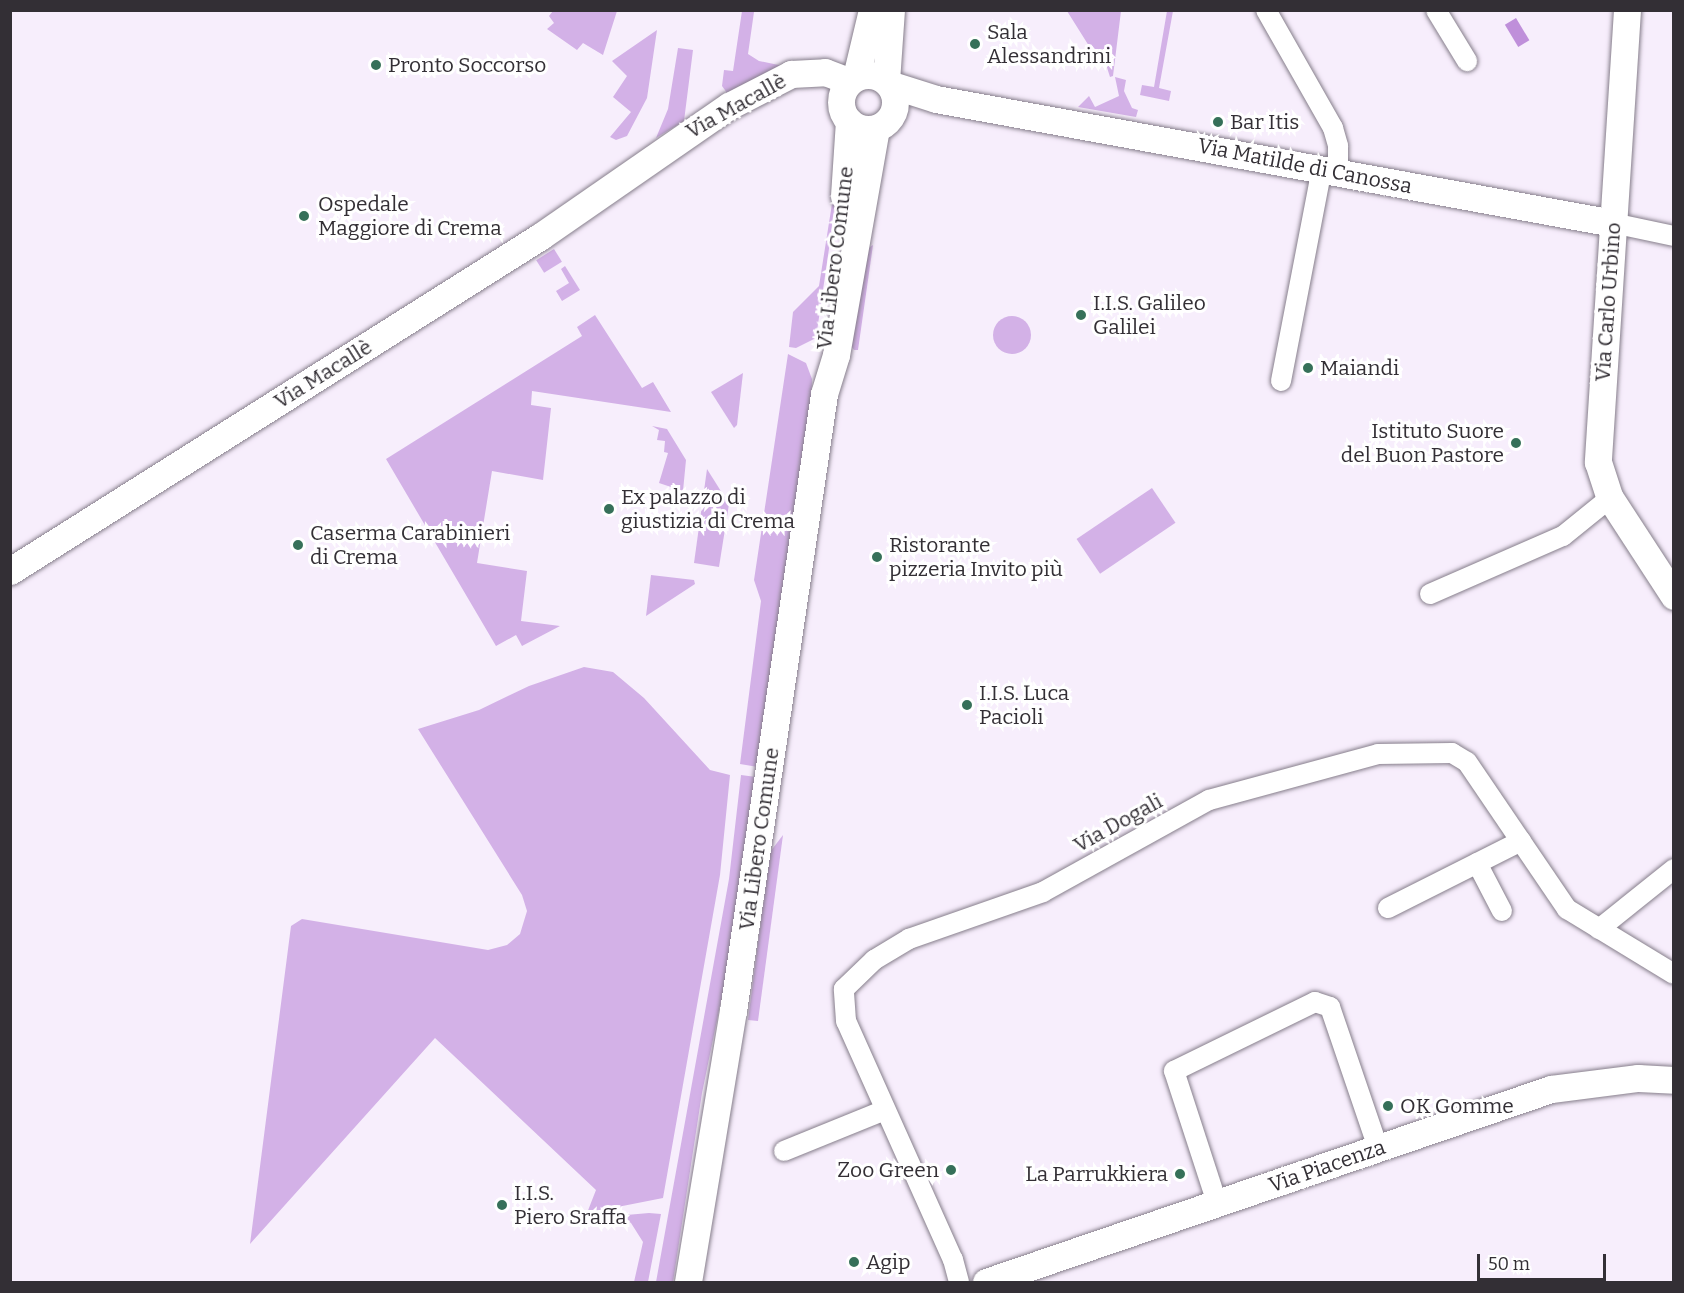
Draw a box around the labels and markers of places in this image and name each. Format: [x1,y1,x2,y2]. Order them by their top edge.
place label: Sala Alessandrini [987,19,1111,69]
marker: Sala Alessandrini [968,37,982,51]
place label: Pronto Soccorso [388,52,546,78]
marker: Pronto Soccorso [369,58,383,72]
place label: Bar Itis [1230,109,1299,135]
marker: Bar Itis [1211,115,1225,129]
place label: Ospedale Maggiore di Crema [318,191,502,241]
marker: Ospedale Maggiore di Crema [295,207,313,225]
place label: I.I.S. Galileo Galilei [1093,290,1206,340]
marker: I.I.S. Galileo Galilei [1074,308,1088,322]
place label: Maiandi [1320,355,1399,381]
marker: Maiandi [1301,361,1315,375]
place label: Istituto Suore del Buon Pastore [1341,418,1504,468]
marker: Istituto Suore del Buon Pastore [1509,436,1523,450]
place label: Ex palazzo di giustizia di Crema [621,484,795,534]
marker: Ex palazzo di giustizia di Crema [602,502,616,516]
place label: Caserma Carabinieri di Crema [310,520,510,570]
place label: Ristorante pizzeria Invito più [889,532,1063,582]
marker: Caserma Carabinieri di Crema [291,538,305,552]
marker: Ristorante pizzeria Invito più [870,550,884,564]
place label: I.I.S. Luca Pacioli [979,680,1069,730]
marker: I.I.S. Luca Pacioli [960,698,974,712]
place label: OK Gomme [1400,1093,1514,1119]
marker: OK Gomme [1381,1099,1395,1113]
place label: Zoo Green [837,1157,939,1183]
place label: La Parrukkiera [1025,1161,1168,1187]
marker: Zoo Green [944,1163,958,1177]
marker: La Parrukkiera [1173,1167,1187,1181]
place label: I.I.S. Piero Sraffa [514,1180,627,1230]
marker: I.I.S. Piero Sraffa [495,1198,509,1212]
place label: Agip [866,1249,911,1275]
marker: Agip [847,1255,861,1269]

